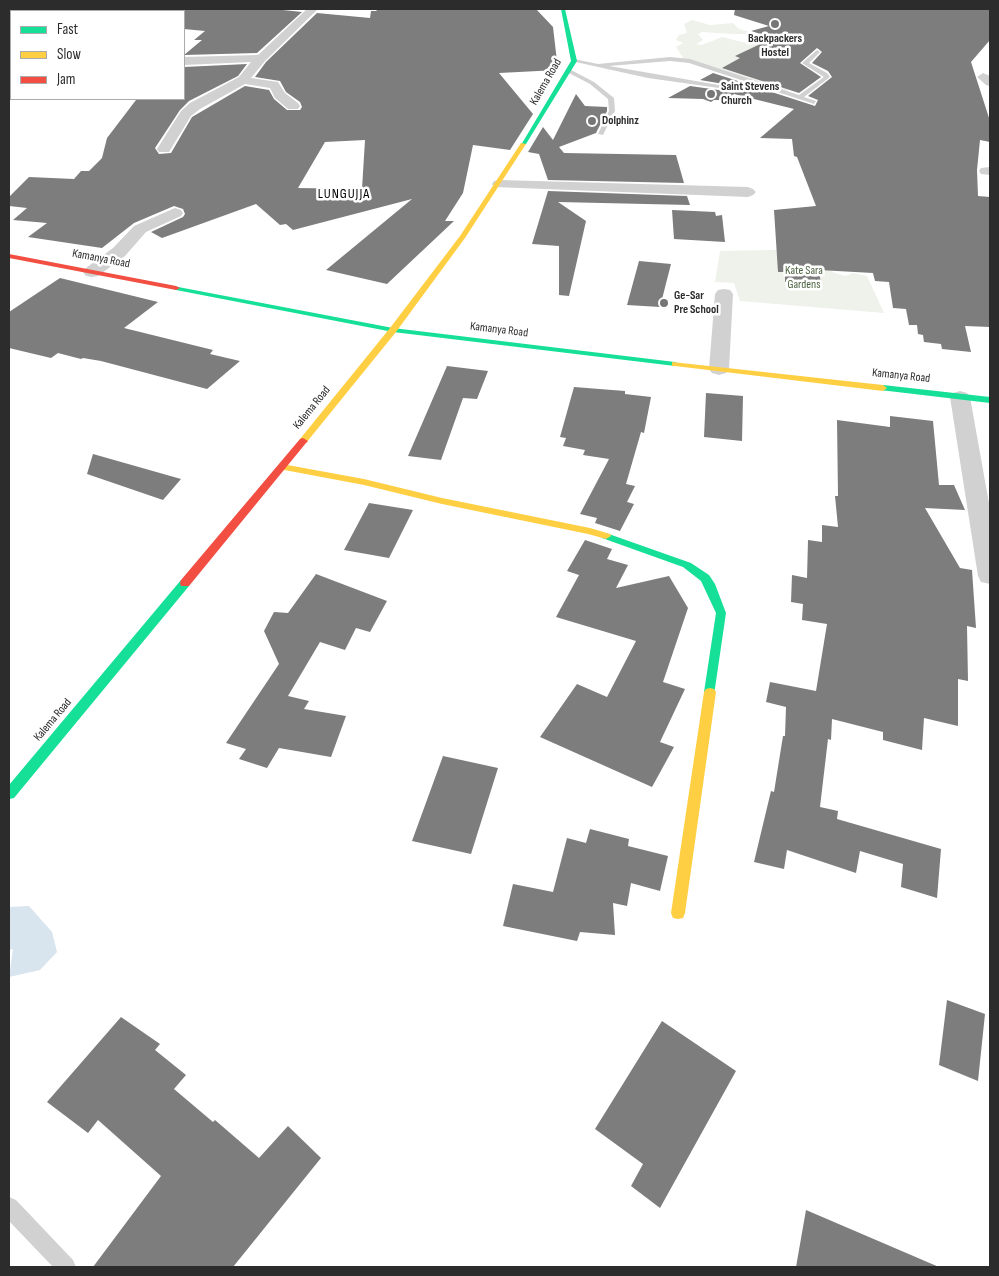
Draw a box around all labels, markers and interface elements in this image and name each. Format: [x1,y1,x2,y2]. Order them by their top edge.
legend [10,10,185,100]
marker: Backpackers Hostel [769,18,781,30]
text: Fast [57,20,78,39]
place label: Backpackers Hostel [748,32,802,60]
text: Slow [57,45,81,64]
street label: Kalema Road [527,56,565,108]
text: Jam [57,70,75,89]
place label: Saint Stevens Church [721,80,779,108]
marker: Saint Stevens Church [705,88,717,100]
place label: Dolphinz [602,114,639,128]
marker: Dolphinz [586,115,598,127]
district label: LUNGUJJA [317,186,371,202]
street label: Kamanya Road [71,246,131,272]
park label: Kate Sara Gardens [785,264,823,292]
place label: Ge-Sar Pre School [674,289,719,317]
marker: Ge-Sar Pre School [658,297,670,309]
street label: Kamanya Road [469,319,529,341]
street label: Kamanya Road [871,366,931,386]
street label: Kalema Road [290,384,334,432]
street label: Kalema Road [31,696,75,744]

